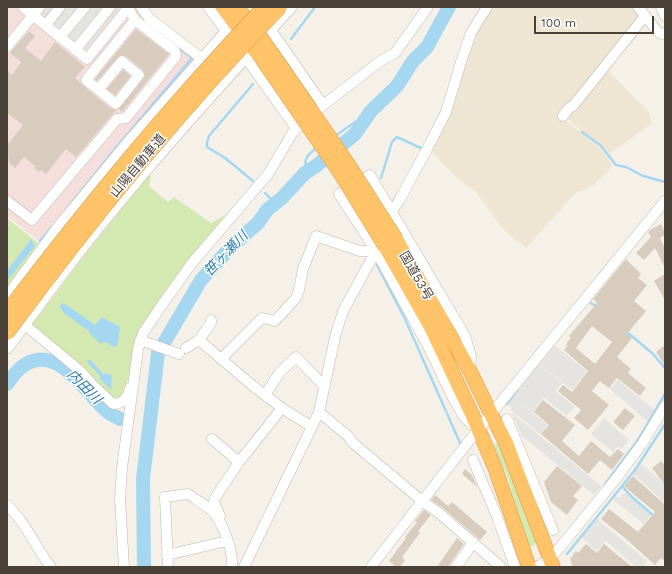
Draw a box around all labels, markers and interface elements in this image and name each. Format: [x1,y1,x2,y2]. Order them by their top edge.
scale bar [536,8,656,34]
text: 100 m [541,16,576,30]
street label: 山陽自動車道 [107,131,169,201]
water label: 笹ヶ瀬川 [201,228,251,280]
street label: 国道53号 [396,249,436,303]
water label: 内田川 [63,366,105,408]

